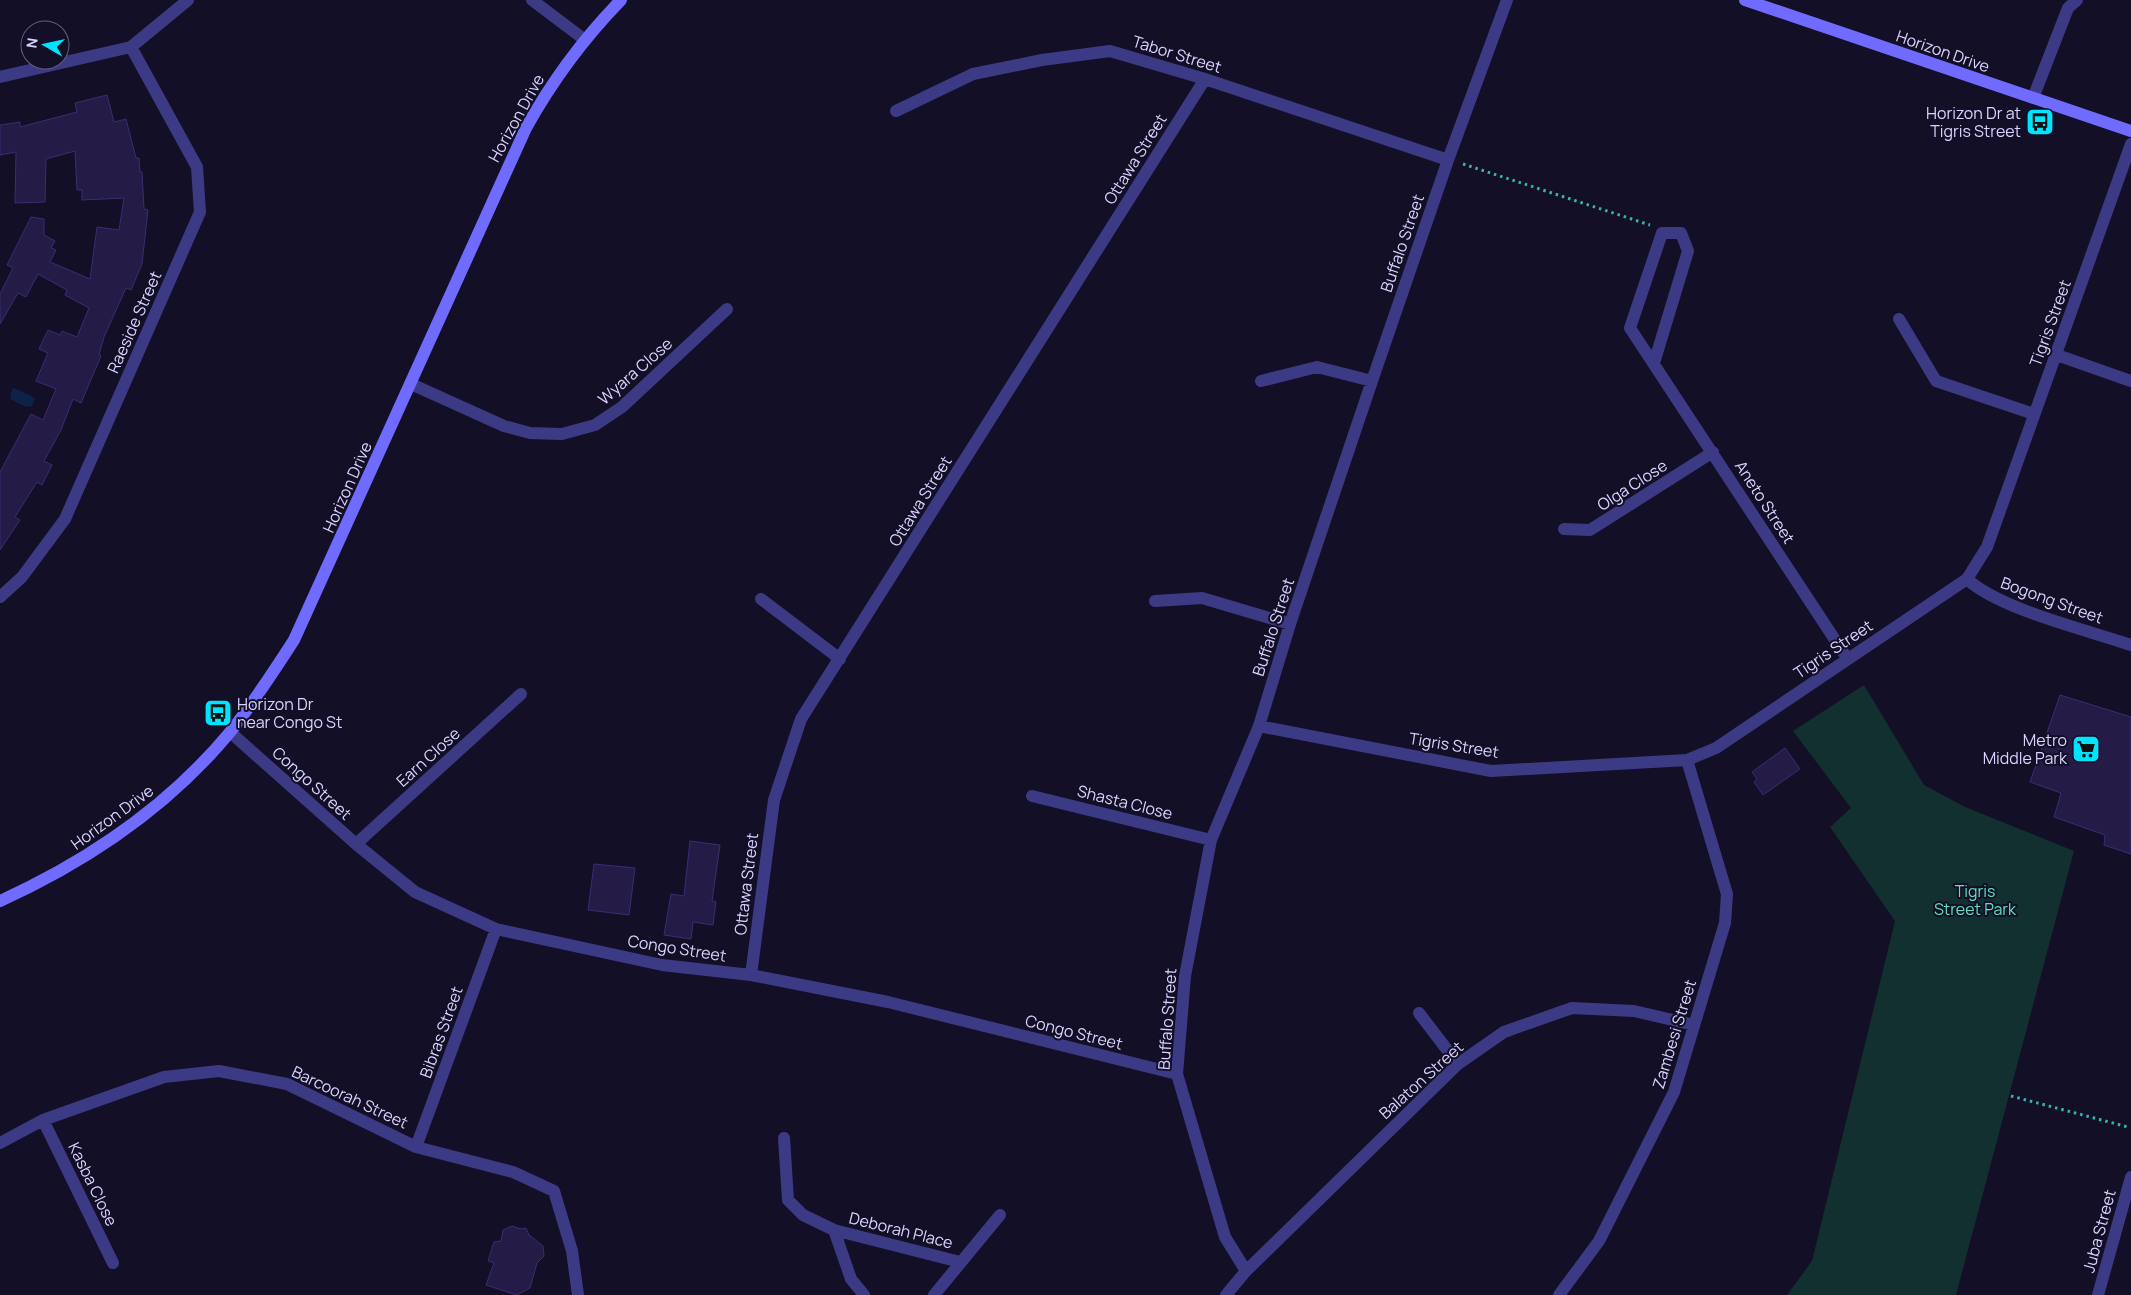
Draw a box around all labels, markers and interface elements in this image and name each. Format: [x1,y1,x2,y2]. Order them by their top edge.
north arrow [20,20,70,70]
street label: Horizon Drive [1893,25,1993,77]
street label: Tabor Street [1130,30,1224,78]
text: N [21,36,42,49]
street label: Horizon Drive [483,70,549,166]
place label: Horizon Dr at Tigris Street [1926,102,2021,142]
bus stop icon: Horizon Dr at Tigris Street [2025,107,2055,137]
street label: Ottawa Street [1098,110,1172,208]
street label: Buffalo Street [1375,191,1429,295]
street label: Raeside Street [102,268,166,376]
street label: Tigris Street [2024,277,2076,369]
street label: Wyara Close [593,333,677,409]
street label: Horizon Drive [317,438,377,536]
street label: Ottawa Street [883,452,957,550]
street label: Olga Close [1593,454,1671,516]
street label: Aneto Street [1730,456,1800,548]
street label: Bogong Street [1998,571,2106,629]
street label: Buffalo Street [1247,575,1299,679]
street label: Tigris Street [1789,614,1877,684]
place label: Horizon Dr near Congo St [237,693,342,733]
bus stop icon: Horizon Dr near Congo St [203,698,233,728]
street label: Earn Close [391,722,465,792]
street label: Tigris Street [1407,727,1501,763]
place label: Metro Middle Park [1983,729,2068,769]
supermarket icon: Metro Middle Park [2071,734,2101,764]
street label: Congo Street [268,742,356,824]
street label: Horizon Drive [66,779,158,855]
street label: Shasta Close [1075,780,1175,824]
street label: Ottawa Street [729,832,763,936]
park label: Tigris Street Park [1934,880,2017,920]
street label: Congo Street [626,929,728,967]
street label: Buffalo Street [1152,967,1182,1071]
street label: Zambesi Street [1647,977,1701,1091]
street label: Bibras Street [414,983,468,1081]
street label: Congo Street [1023,1009,1125,1055]
street label: Balaton Street [1374,1036,1468,1124]
street label: Barcoorah Street [288,1060,412,1134]
street label: Kasba Close [63,1138,123,1230]
street label: Juba Street [2077,1187,2121,1275]
street label: Deborah Place [847,1206,955,1254]

